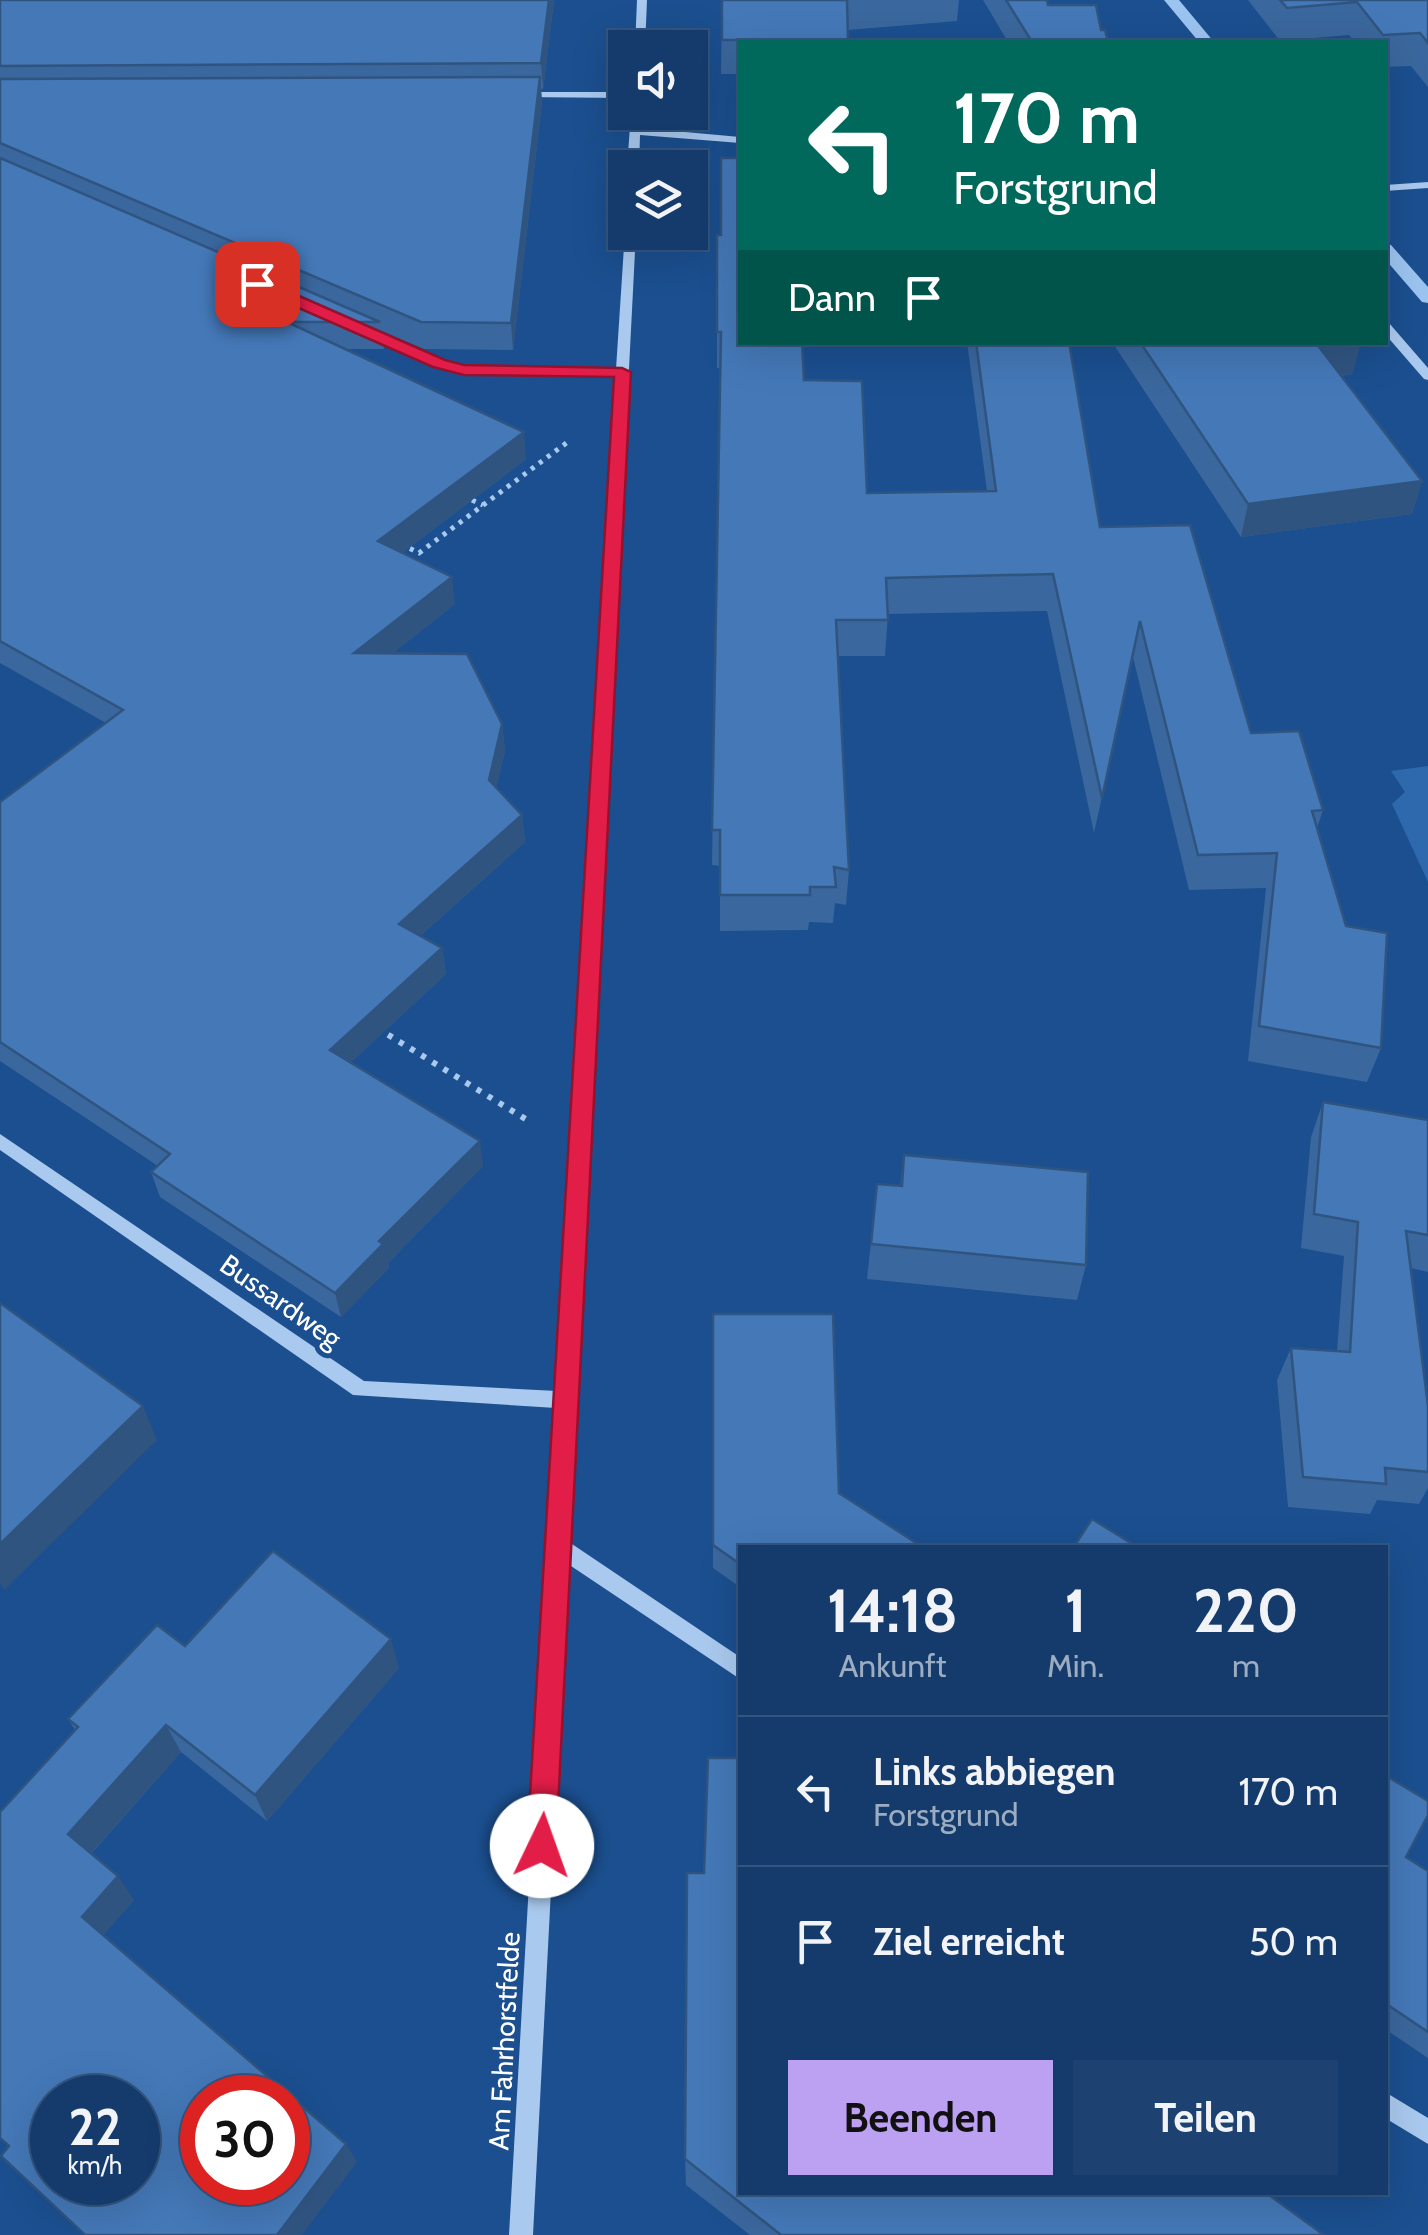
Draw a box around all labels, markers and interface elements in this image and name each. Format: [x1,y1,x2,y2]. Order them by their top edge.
map controls [608,30,708,250]
button: sound [608,30,708,130]
text: 170 m [953,75,1140,161]
icon: left [788,80,918,210]
button: layers [608,150,708,250]
text: Forstgrund [953,161,1158,215]
pin [215,242,300,327]
icon: arrive [230,257,285,312]
icon: arrive [896,270,951,325]
text: Dann [788,274,876,321]
street label: Bussardweg [214,1247,349,1356]
text: 14:18 [827,1574,958,1647]
text: 1 [1065,1574,1087,1647]
text: 220 [1193,1574,1299,1647]
text: Ankunft [839,1646,946,1685]
text: Min. [1047,1646,1104,1685]
text: m [1232,1646,1260,1685]
text: Links abbiegen [873,1748,1116,1795]
icon: left [788,1764,843,1819]
text: 170 m [1238,1768,1338,1815]
position arrow [490,1794,594,1898]
text: Forstgrund [873,1795,1019,1834]
icon: arrive [788,1914,843,1969]
text: Ziel erreicht [873,1918,1065,1965]
text: 50 m [1249,1918,1338,1965]
street label: Am Fahrhorstfelde [481,1931,527,2151]
button: Beenden [788,2060,1053,2175]
button: Teilen [1073,2060,1338,2175]
speed limit sign: 30 [180,2075,310,2205]
text: 22 [69,2097,121,2158]
text: km/h [68,2150,122,2180]

